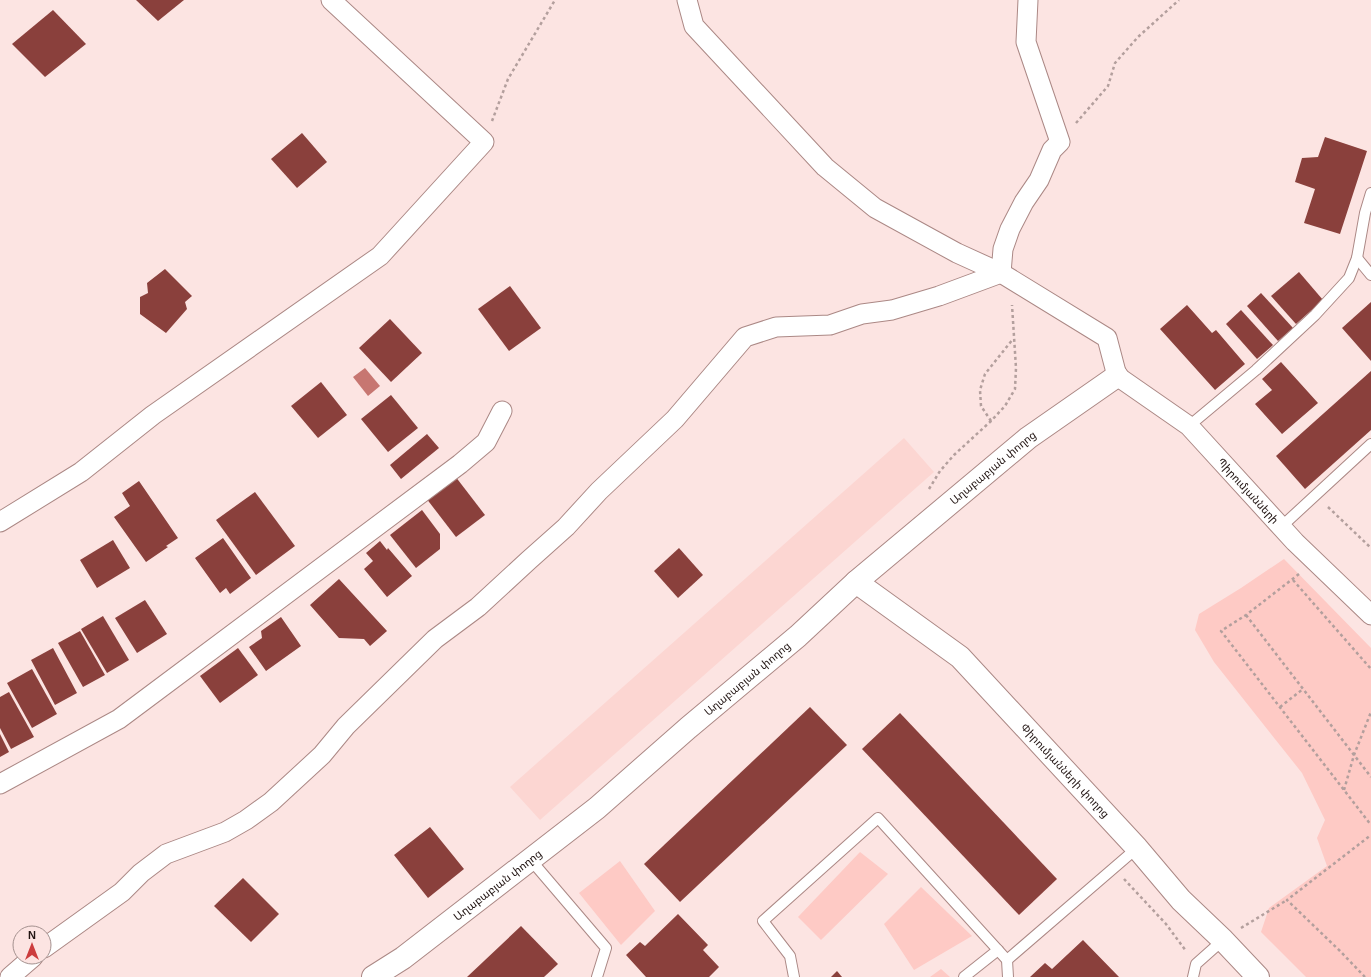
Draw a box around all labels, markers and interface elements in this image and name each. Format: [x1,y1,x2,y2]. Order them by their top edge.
street label: Աղաբաբյան փողոց [947,428,1039,507]
street label: Պիրումյանների [1215,456,1281,527]
street label: Աղաբաբյան փողոց [702,639,793,718]
street label: Փիրումյանների փողոց [1019,721,1112,821]
street label: Աղաբաբյան փողոց [451,847,545,923]
north arrow [12,925,52,965]
text: N [28,929,36,941]

